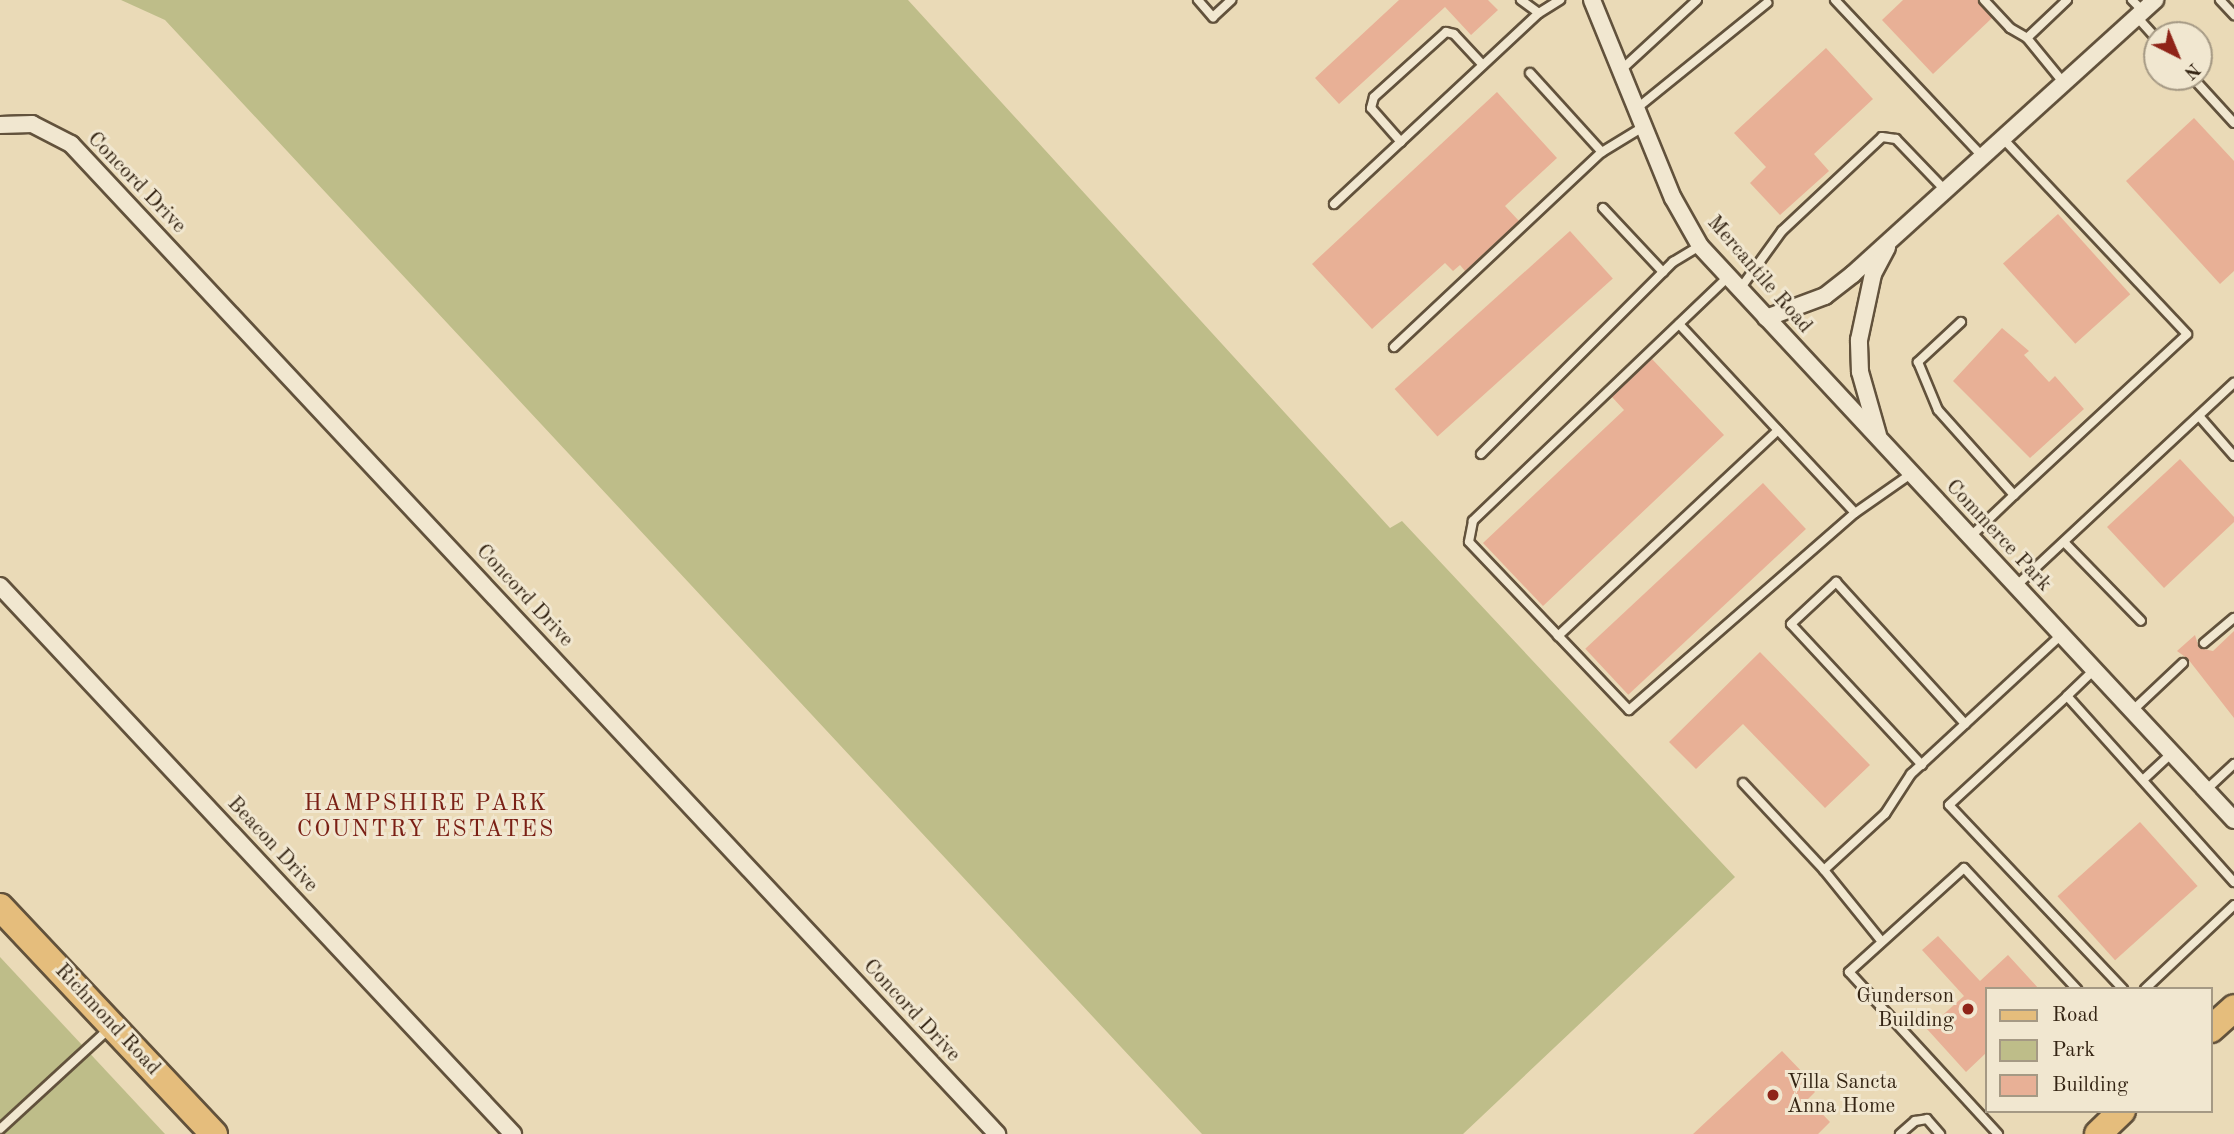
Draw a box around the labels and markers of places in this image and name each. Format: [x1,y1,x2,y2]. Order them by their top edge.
place label: Gunderson Building [1856,984,1954,1034]
marker: Gunderson Building [1960,1001,1976,1017]
place label: Villa Sancta Anna Home [1787,1070,1897,1120]
marker: Villa Sancta Anna Home [1765,1087,1781,1103]

